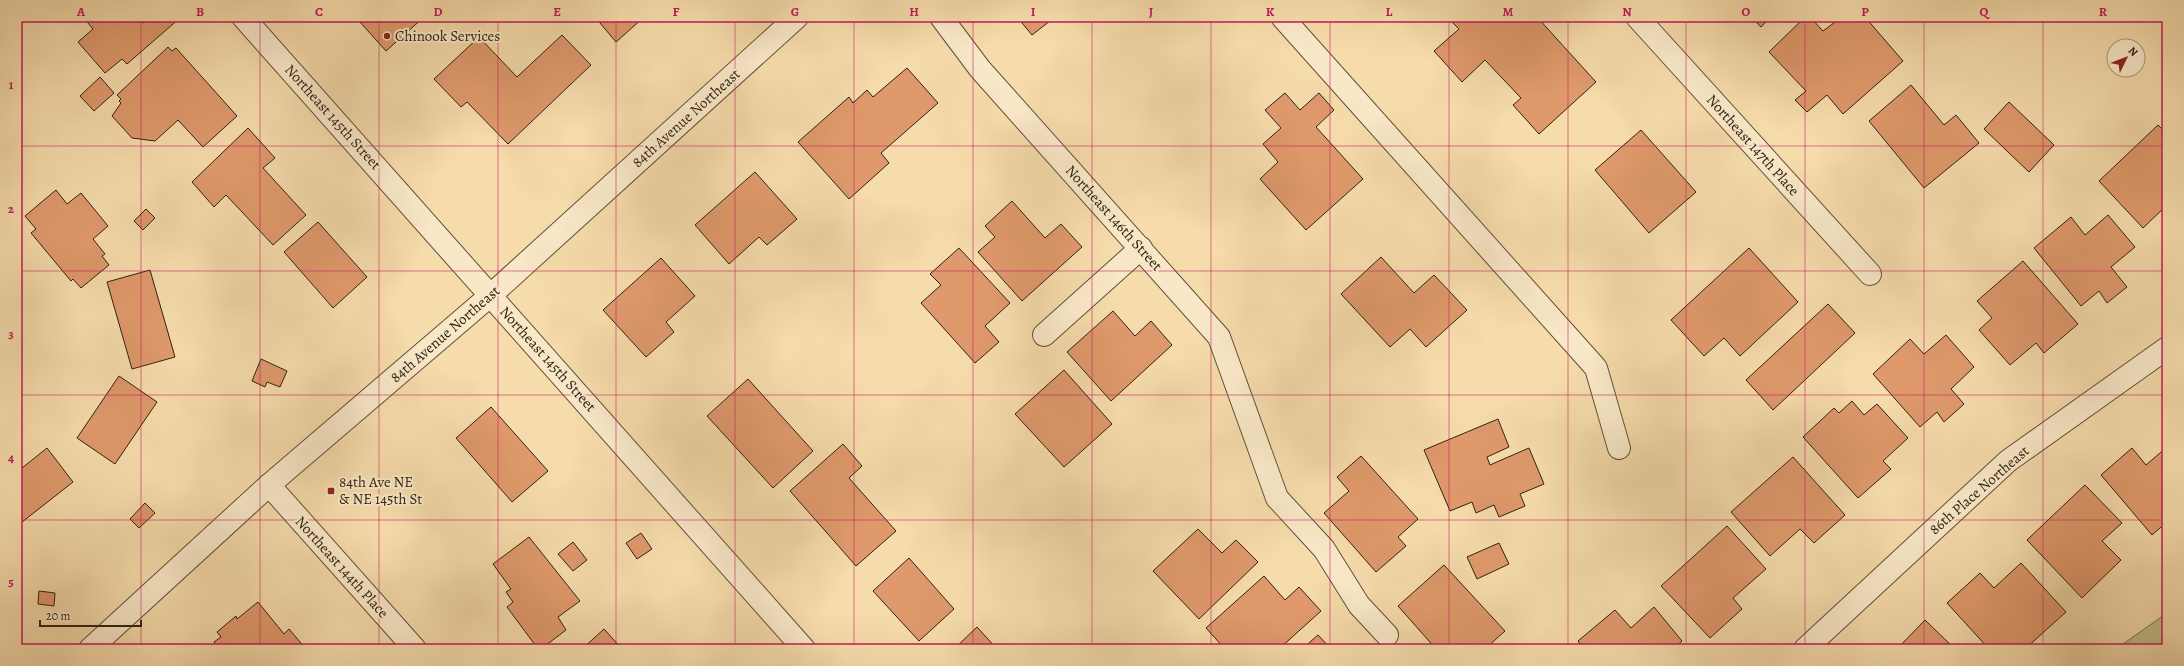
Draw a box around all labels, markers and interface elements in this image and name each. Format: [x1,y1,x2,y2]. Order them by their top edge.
text: A [76,3,86,20]
text: B [196,3,204,20]
text: C [315,3,323,20]
text: D [433,3,443,20]
text: E [553,3,561,20]
text: F [673,3,680,20]
text: G [791,3,799,20]
text: H [909,3,919,20]
text: I [1031,3,1036,20]
text: J [1149,3,1153,20]
text: K [1266,3,1275,20]
text: L [1386,3,1393,20]
text: M [1503,3,1514,20]
text: N [1622,3,1632,20]
text: O [1742,3,1751,20]
text: P [1861,3,1869,20]
text: Q [1980,3,1991,20]
text: R [2099,3,2108,20]
place label: Chinook Services [395,26,500,46]
marker: Chinook Services [382,31,392,41]
north arrow [2106,38,2146,78]
text: N [2125,43,2141,60]
street label: Northeast 145th Street [280,60,386,174]
street label: 84th Avenue Northeast [628,64,744,172]
text: 1 [9,76,14,93]
street label: Northeast 147th Place [1702,90,1804,200]
street label: Northeast 146th Street [1061,161,1167,275]
text: 2 [8,200,15,217]
street label: 84th Avenue Northeast [386,281,504,387]
street label: Northeast 145th Street [495,302,601,416]
text: 3 [8,325,14,342]
street label: 86th Place Northeast [1925,441,2033,539]
text: 4 [8,449,14,466]
place label: 84th Ave NE & NE 145th St [339,472,422,509]
marker: 84th Ave NE & NE 145th St [326,486,336,496]
street label: Northeast 144th Place [291,512,393,622]
text: 5 [8,573,14,590]
scale bar [40,602,141,628]
text: 20 m [46,608,70,624]

